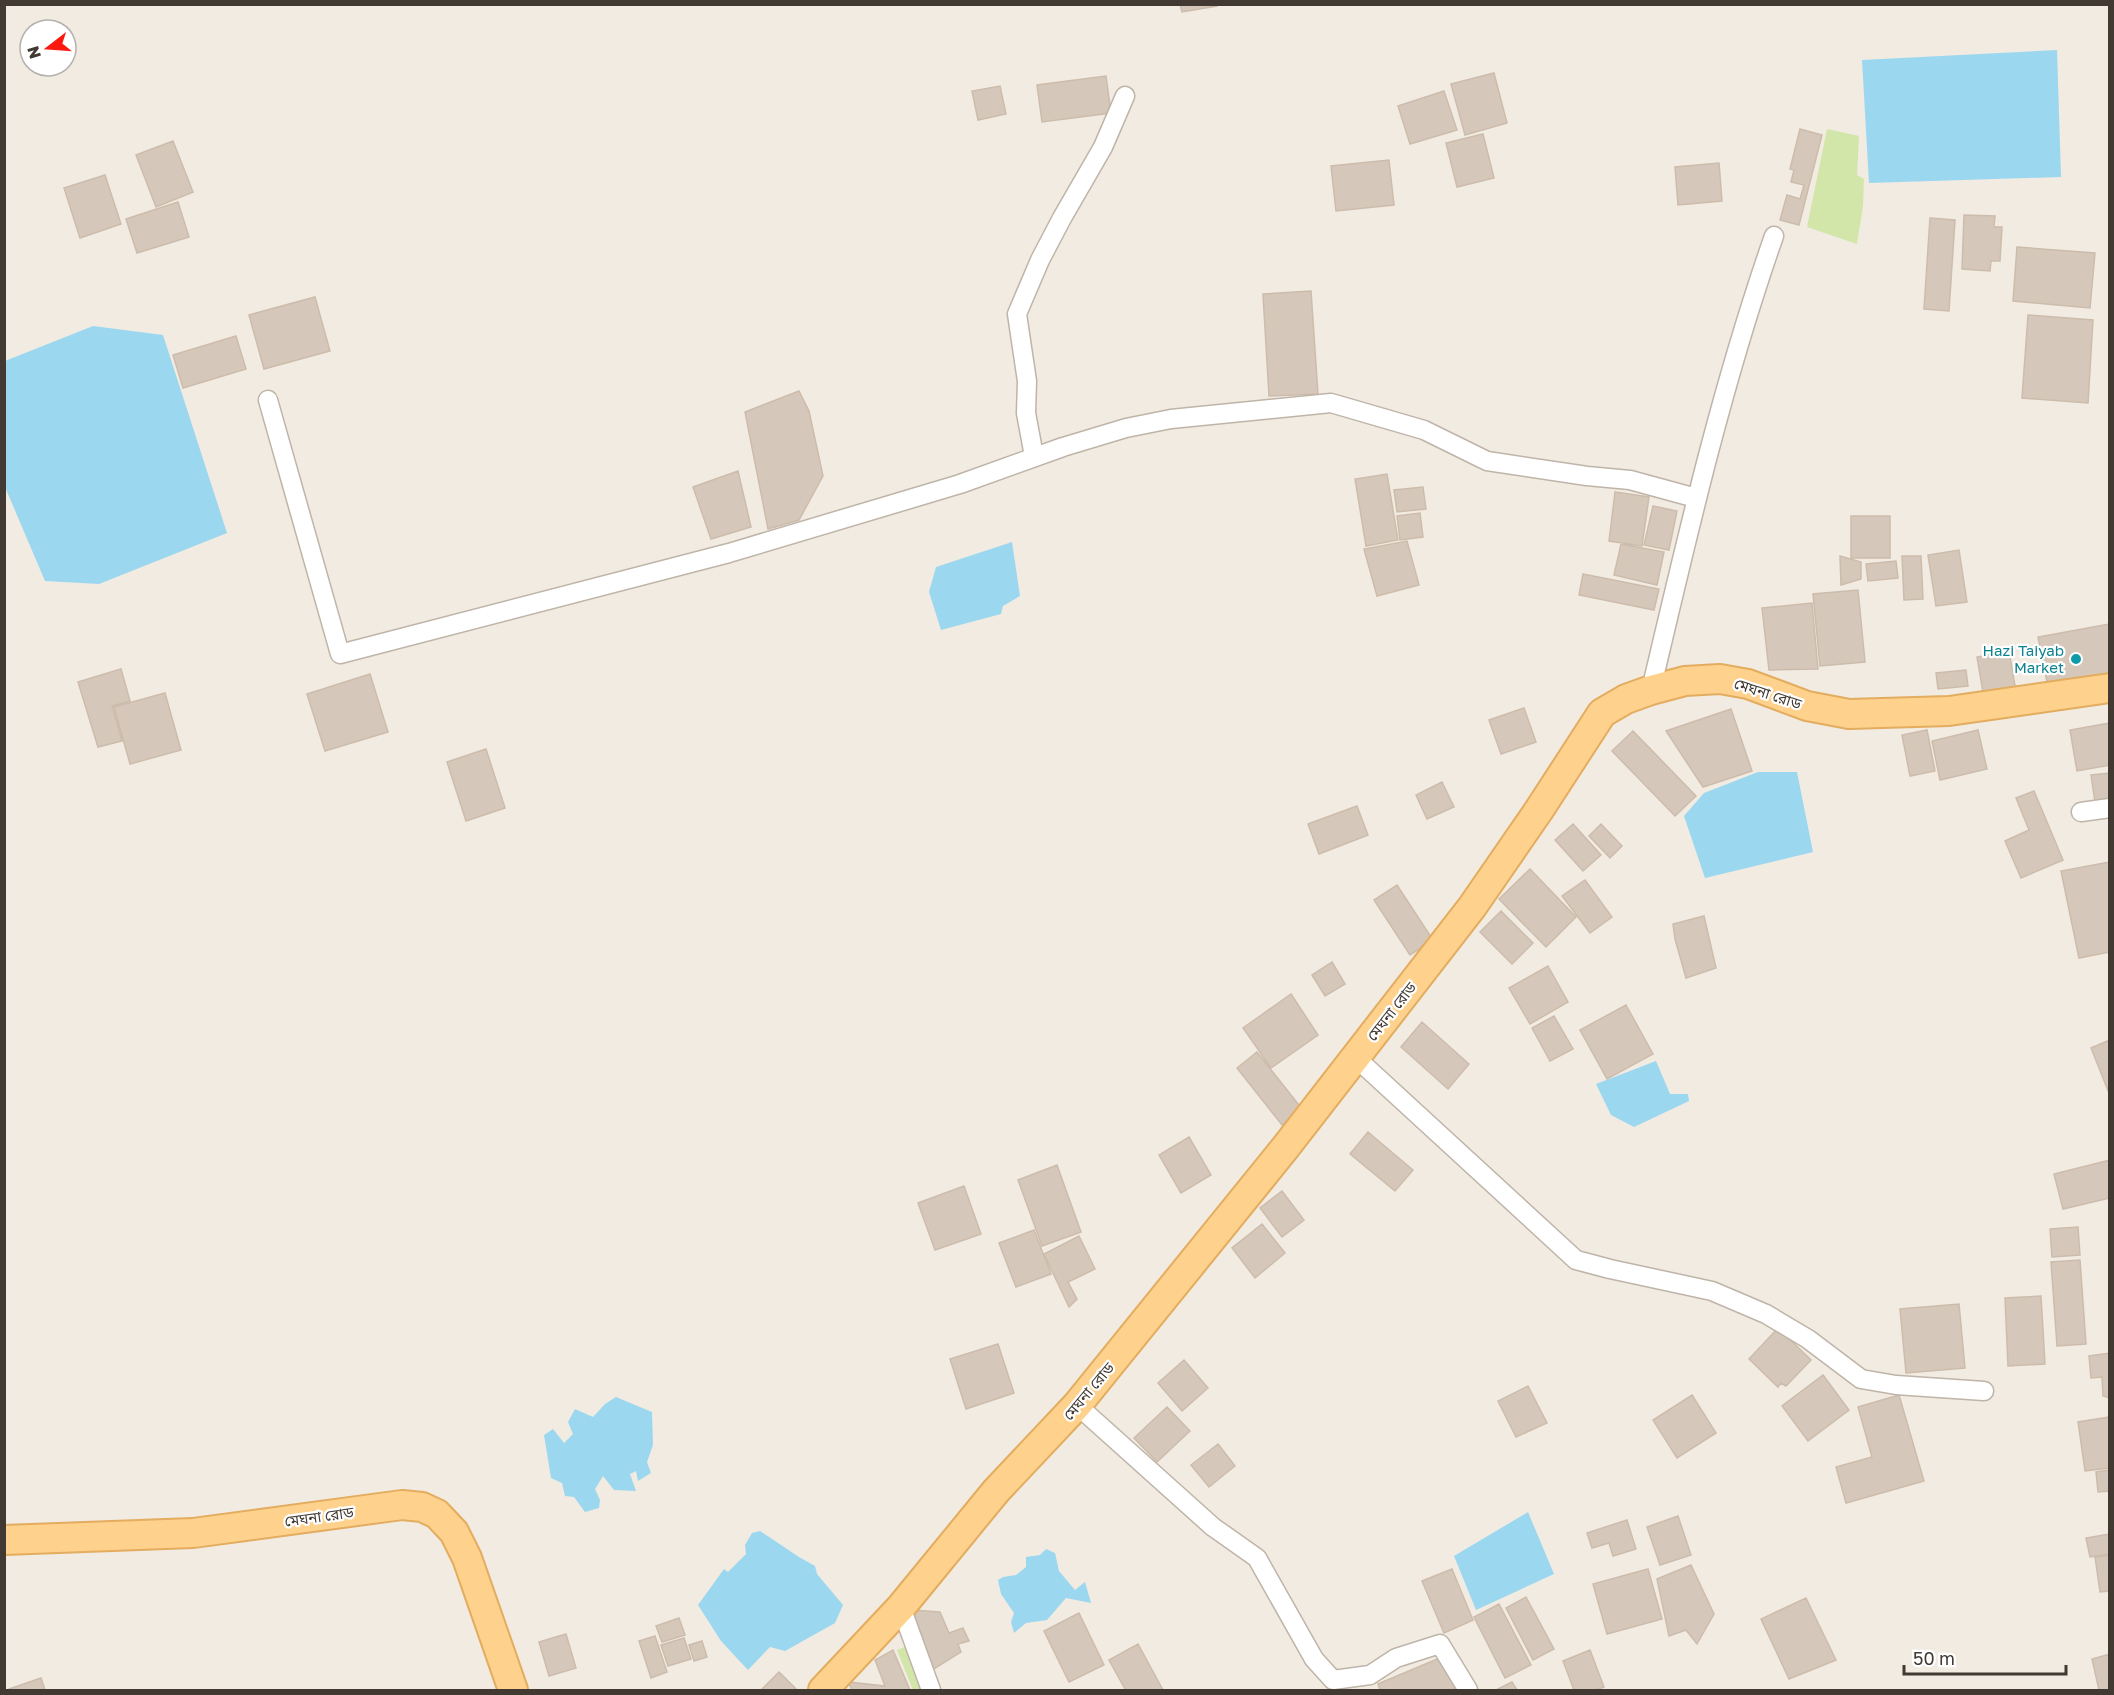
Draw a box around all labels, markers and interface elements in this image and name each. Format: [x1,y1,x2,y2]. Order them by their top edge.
north arrow [18,18,78,78]
text: N [22,44,45,61]
place label: Hazi Taiyab Market [1983,641,2064,676]
marker: Hazi Taiyab Market [2069,652,2083,666]
street label: মেঘনা রোড [1732,674,1804,712]
street label: মেঘনা রোড [1362,978,1420,1044]
street label: মেঘনা রোড [1059,1358,1117,1423]
street label: মেঘনা রোড [283,1502,355,1530]
scale bar [1904,1638,2066,1676]
text: 50 m [1913,1647,1955,1669]

